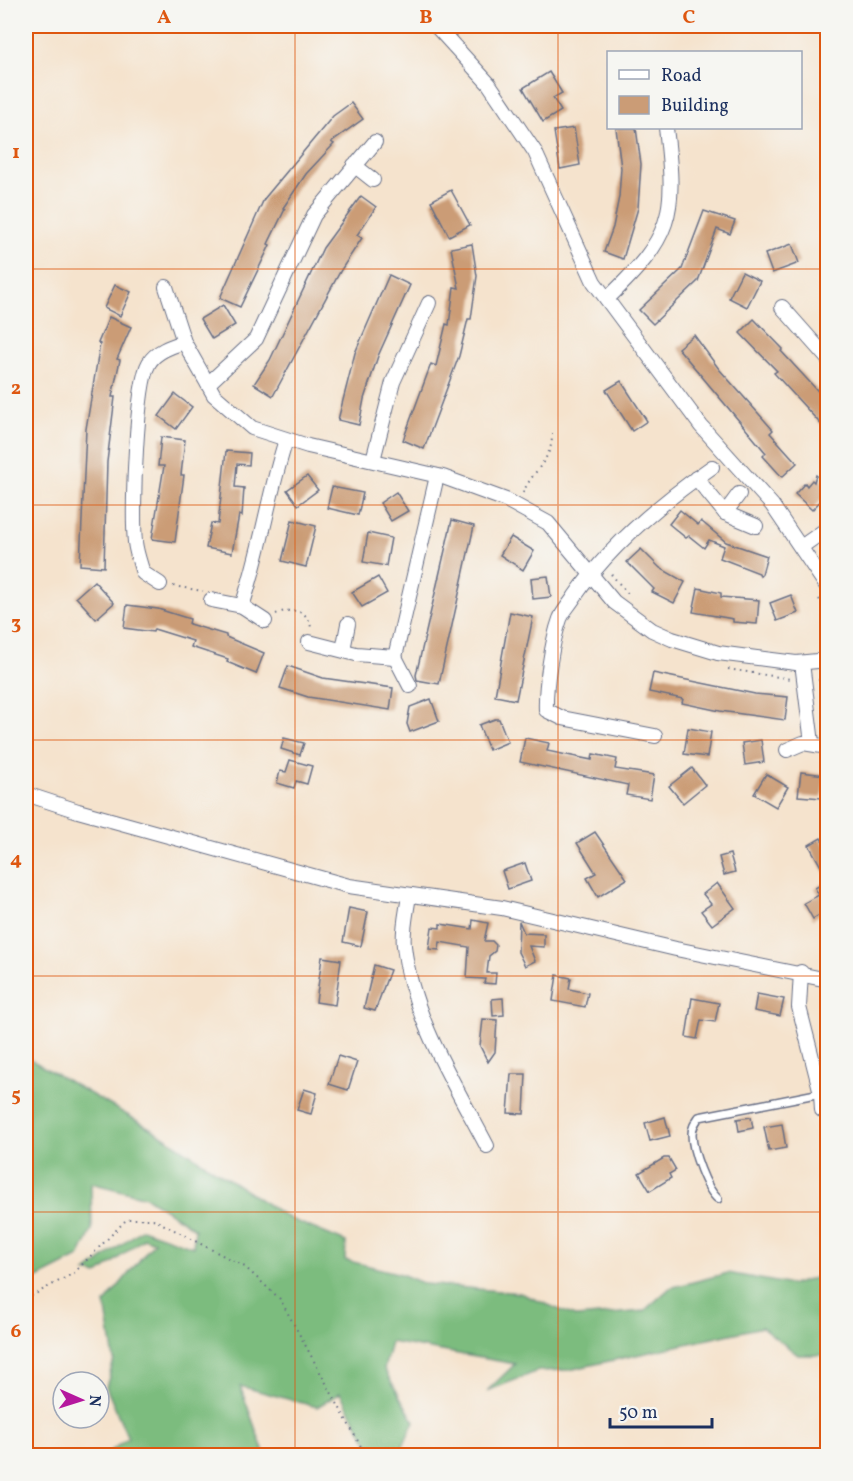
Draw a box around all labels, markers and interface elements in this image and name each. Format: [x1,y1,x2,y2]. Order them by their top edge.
text: A [157,4,171,32]
text: B [419,4,433,32]
text: C [683,4,696,32]
legend [607,51,802,129]
text: Road [661,64,702,89]
text: Building [661,94,729,119]
text: 1 [12,139,20,167]
text: 2 [11,375,21,403]
text: 3 [11,610,21,638]
text: 4 [10,846,22,874]
text: 5 [11,1082,21,1110]
text: 6 [11,1318,22,1346]
north arrow [51,1370,111,1430]
scale bar [610,1391,712,1429]
text: N [83,1394,105,1407]
text: 50 m [619,1401,658,1426]

